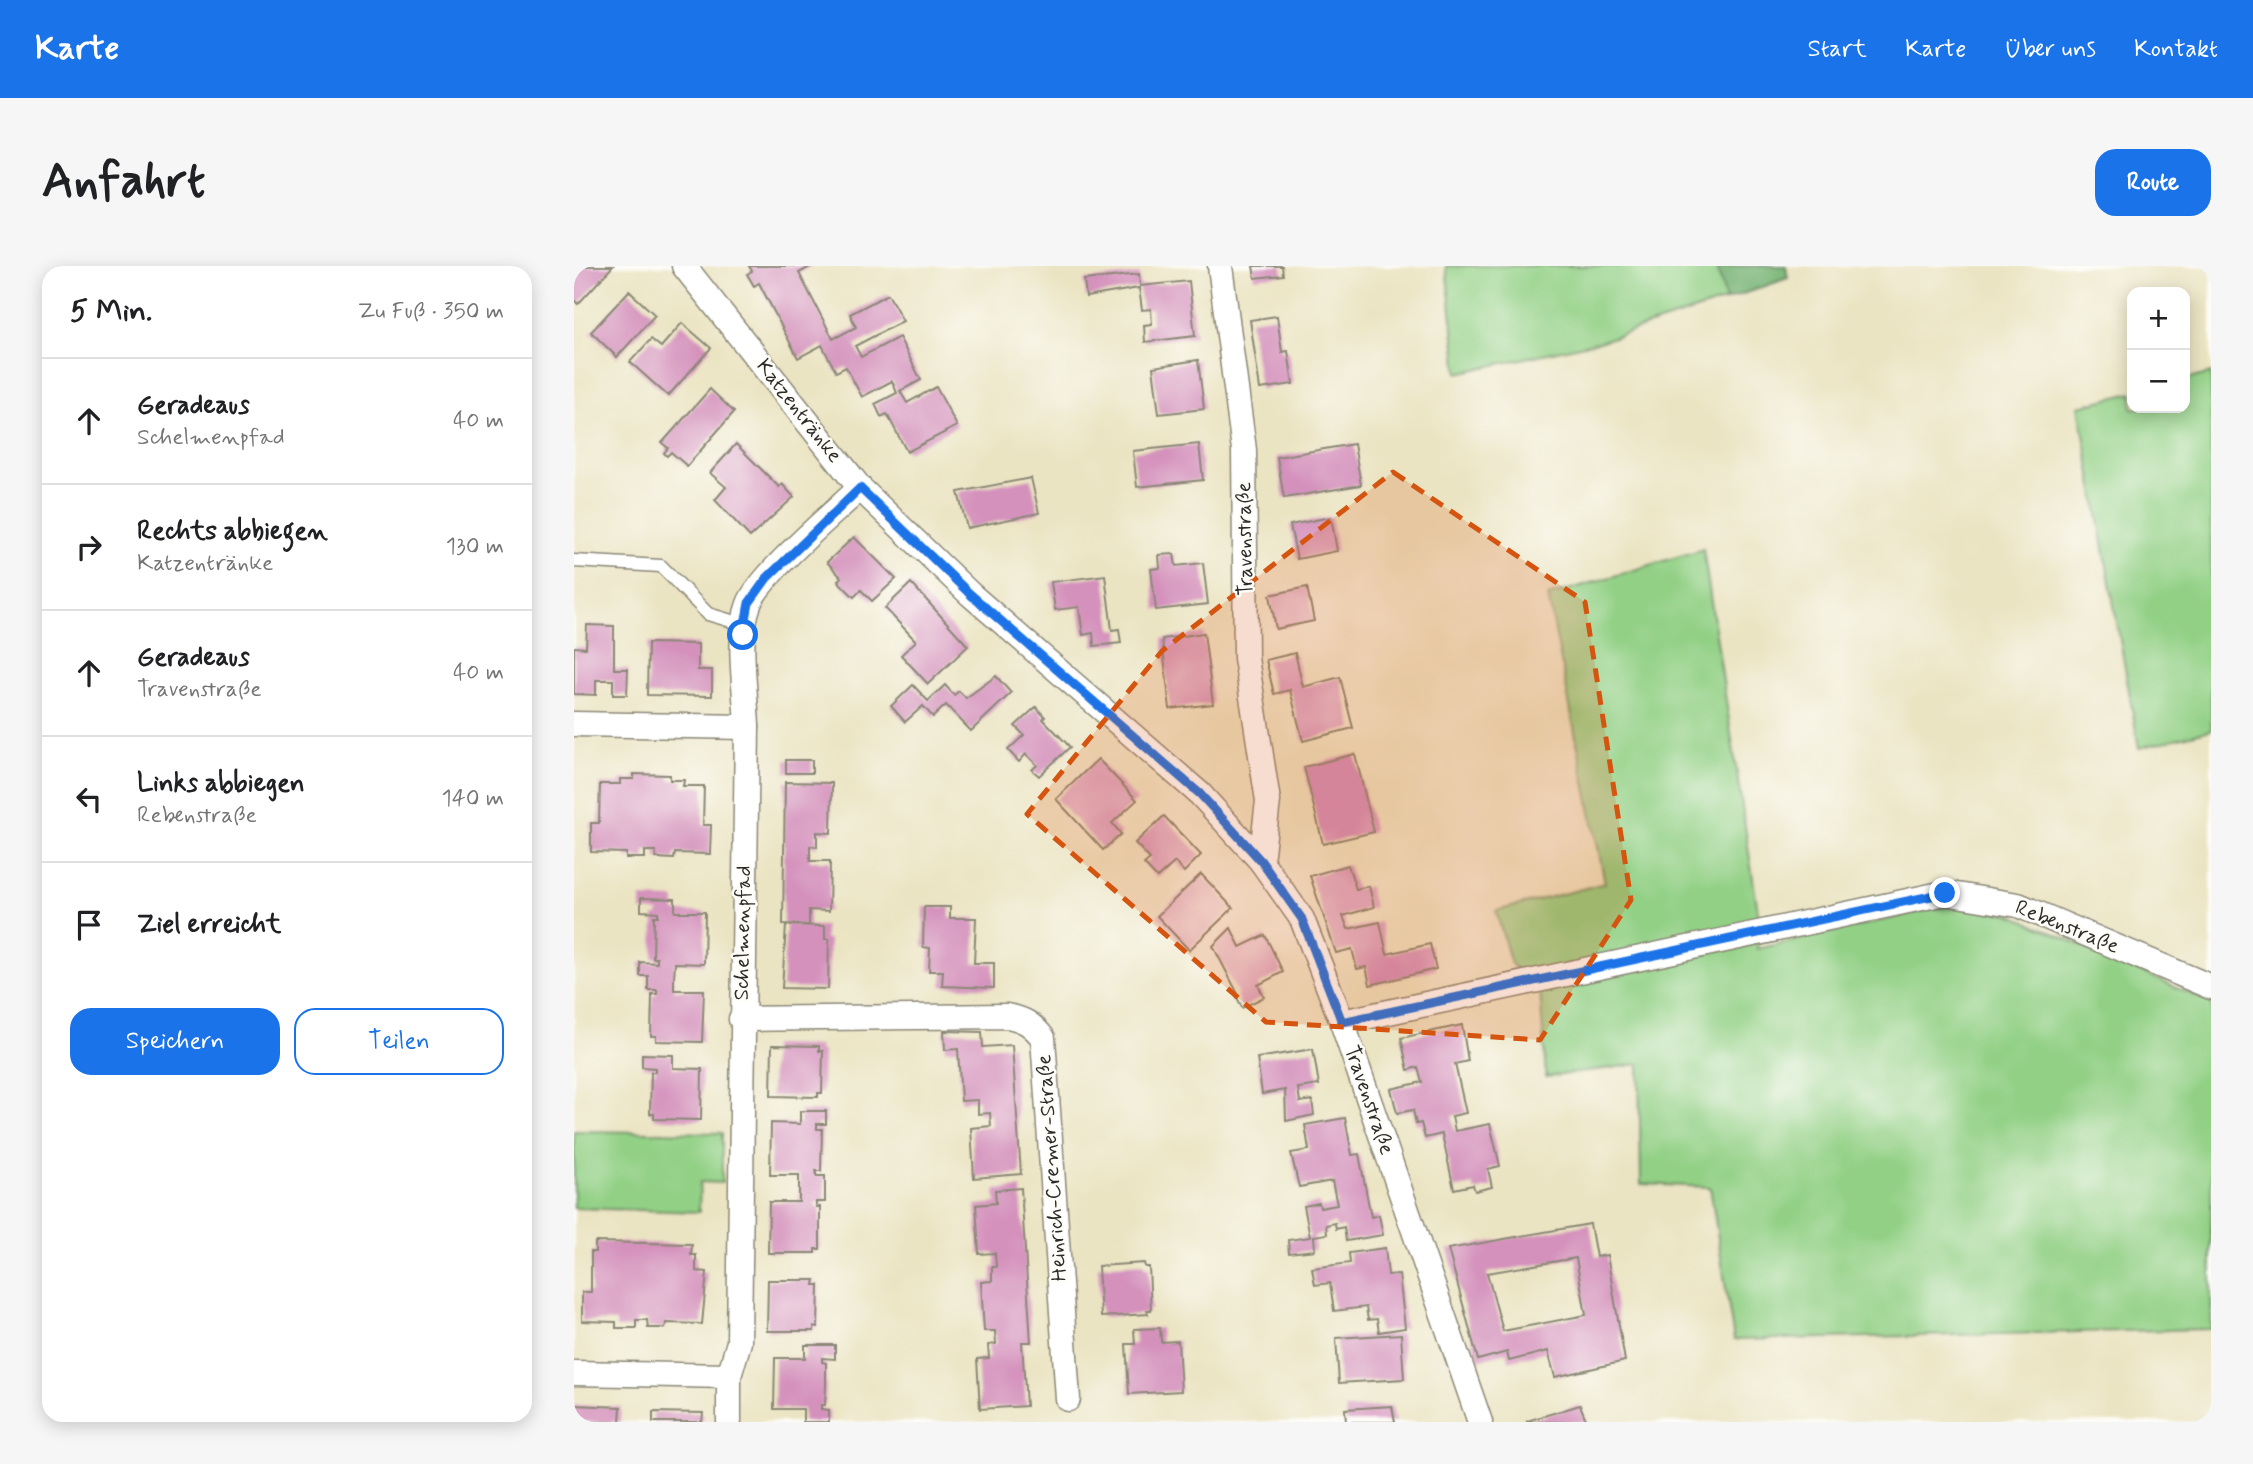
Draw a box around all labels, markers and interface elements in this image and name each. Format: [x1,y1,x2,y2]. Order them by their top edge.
text: Karte [35,27,119,71]
text: Start [1807,34,1867,65]
text: Karte [1905,34,1966,65]
text: Über uns [2004,34,2096,65]
text: Kontakt [2134,34,2218,65]
button: Route [2095,149,2211,216]
text: Anfahrt [42,150,205,215]
map controls [2127,287,2190,413]
button: + [2127,287,2190,350]
text: 5 Min. [70,292,152,331]
text: Zu Fuß · 350 m [358,297,504,327]
button: − [2127,350,2190,413]
street label: Katzentränke [750,353,848,469]
text: Geradeaus [137,389,250,423]
icon: ahead [70,402,108,440]
text: 40 m [453,406,504,436]
text: Schelmenpfad [137,423,285,453]
street label: Travenstraße [1230,482,1260,596]
text: Rechts abbiegen [137,515,328,549]
icon: right [70,528,108,566]
text: 130 m [446,532,504,562]
text: Katzentränke [137,549,273,579]
route start [727,619,758,650]
text: Geradeaus [137,641,250,675]
icon: ahead [70,654,108,692]
text: 40 m [453,658,504,688]
text: Travenstraße [137,675,262,705]
text: Links abbiegen [137,767,305,801]
icon: left [70,780,108,818]
text: 140 m [441,784,504,814]
text: Rebenstraße [137,801,257,831]
street label: Schelmenpfad [728,865,758,1001]
route end [1929,877,1960,908]
street label: Rebenstraße [2011,894,2123,960]
icon: arrive [70,906,108,944]
text: Ziel erreicht [137,908,281,942]
button: Speichern [70,1008,280,1075]
button: Teilen [294,1008,504,1075]
street label: Travenstraße [1337,1042,1401,1158]
street label: Heinrich-Cremer-Straße [1030,1054,1074,1282]

